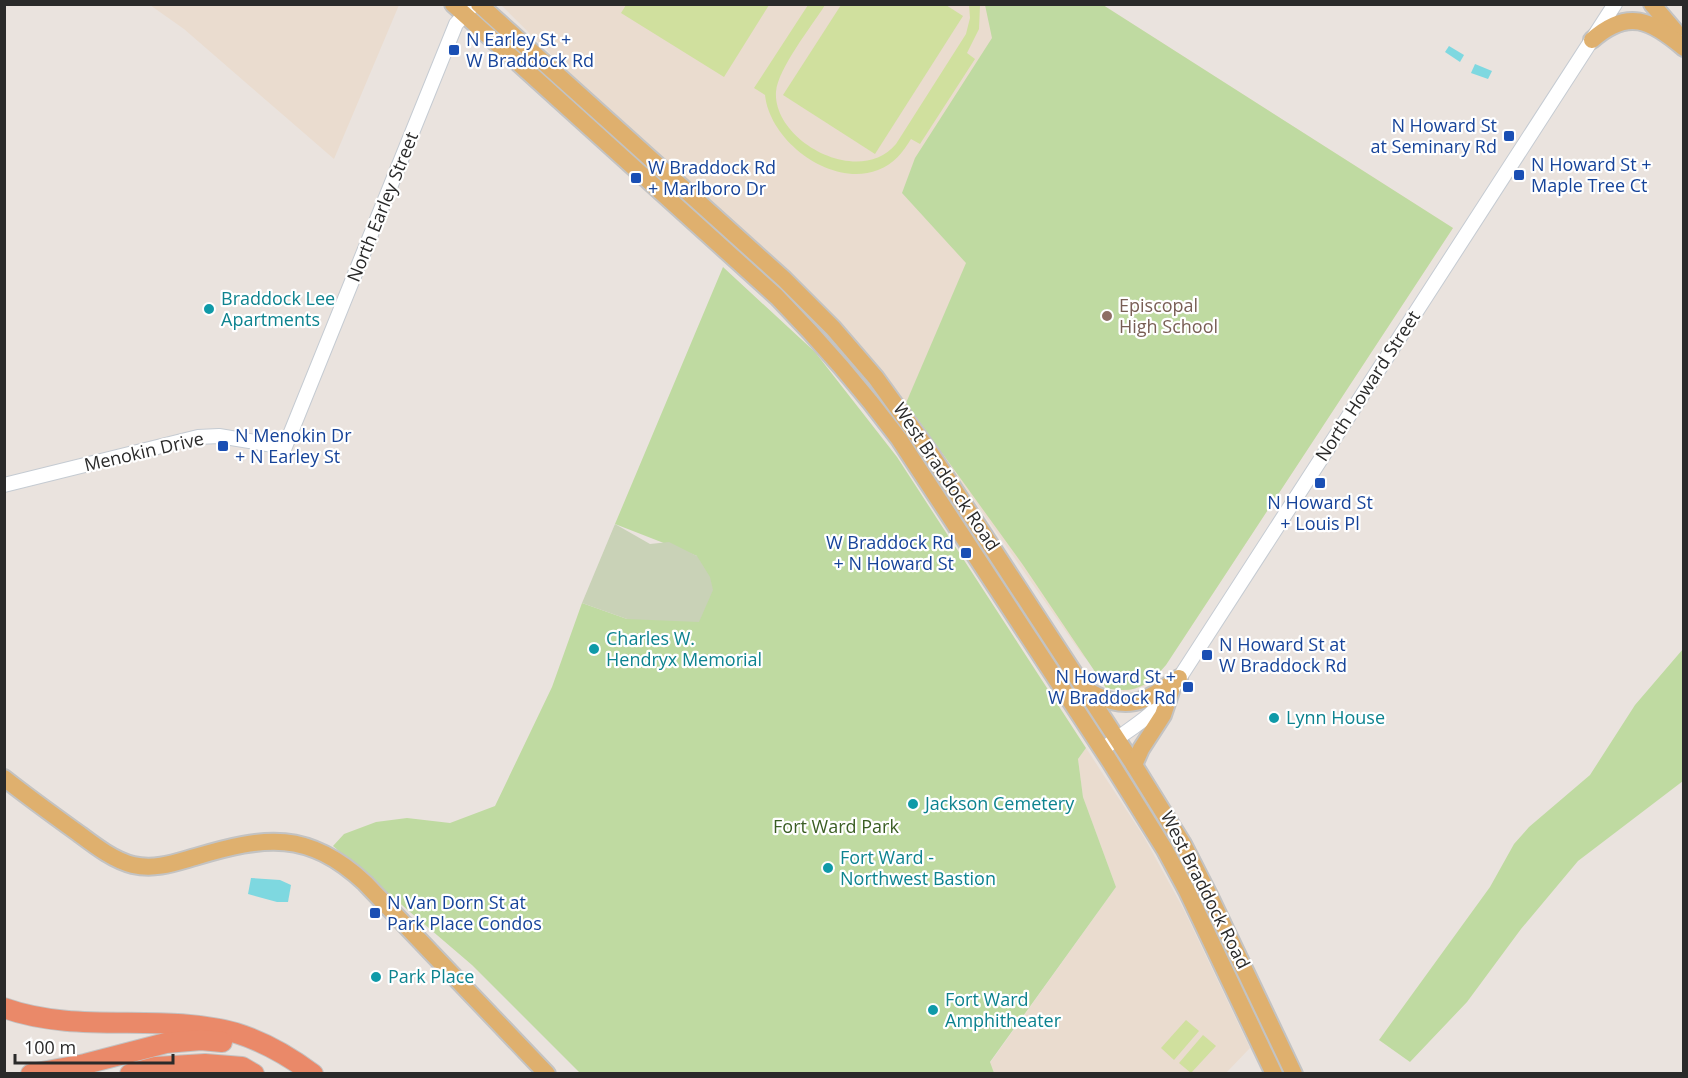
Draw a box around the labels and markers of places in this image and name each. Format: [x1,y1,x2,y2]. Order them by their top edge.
place label: N Earley St + W Braddock Rd [466,27,594,72]
marker: N Earley St + W Braddock Rd [447,43,461,57]
place label: N Howard St at Seminary Rd [1371,113,1497,158]
marker: N Howard St at Seminary Rd [1502,129,1516,143]
place label: N Howard St + Maple Tree Ct [1531,152,1652,197]
place label: W Braddock Rd + Marlboro Dr [648,155,776,200]
marker: N Howard St + Maple Tree Ct [1512,168,1526,182]
marker: W Braddock Rd + Marlboro Dr [629,171,643,185]
place label: Braddock Lee Apartments [221,286,335,331]
place label: Episcopal High School [1119,293,1218,338]
marker: Braddock Lee Apartments [202,302,216,316]
marker: Episcopal High School [1100,309,1114,323]
place label: N Menokin Dr + N Earley St [235,423,352,468]
marker: N Menokin Dr + N Earley St [216,439,230,453]
marker: N Howard St + Louis Pl [1313,476,1327,490]
place label: N Howard St + Louis Pl [1267,490,1373,535]
place label: W Braddock Rd + N Howard St [826,530,954,575]
marker: W Braddock Rd + N Howard St [959,546,973,560]
place label: Charles W. Hendryx Memorial [606,626,762,671]
place label: N Howard St at W Braddock Rd [1219,632,1347,677]
marker: Charles W. Hendryx Memorial [587,642,601,656]
marker: N Howard St at W Braddock Rd [1200,648,1214,662]
place label: N Howard St + W Braddock Rd [1048,664,1176,709]
marker: N Howard St + W Braddock Rd [1181,680,1195,694]
place label: Lynn House [1286,705,1385,729]
marker: Lynn House [1267,711,1281,725]
place label: Jackson Cemetery [923,791,1075,815]
marker: Jackson Cemetery [906,797,920,811]
place label: Fort Ward - Northwest Bastion [840,845,996,890]
marker: Fort Ward - Northwest Bastion [821,861,835,875]
place label: N Van Dorn St at Park Place Condos [387,890,542,935]
marker: N Van Dorn St at Park Place Condos [368,906,382,920]
place label: Park Place [388,964,474,988]
marker: Park Place [369,970,383,984]
place label: Fort Ward Amphitheater [945,987,1062,1032]
marker: Fort Ward Amphitheater [926,1003,940,1017]

